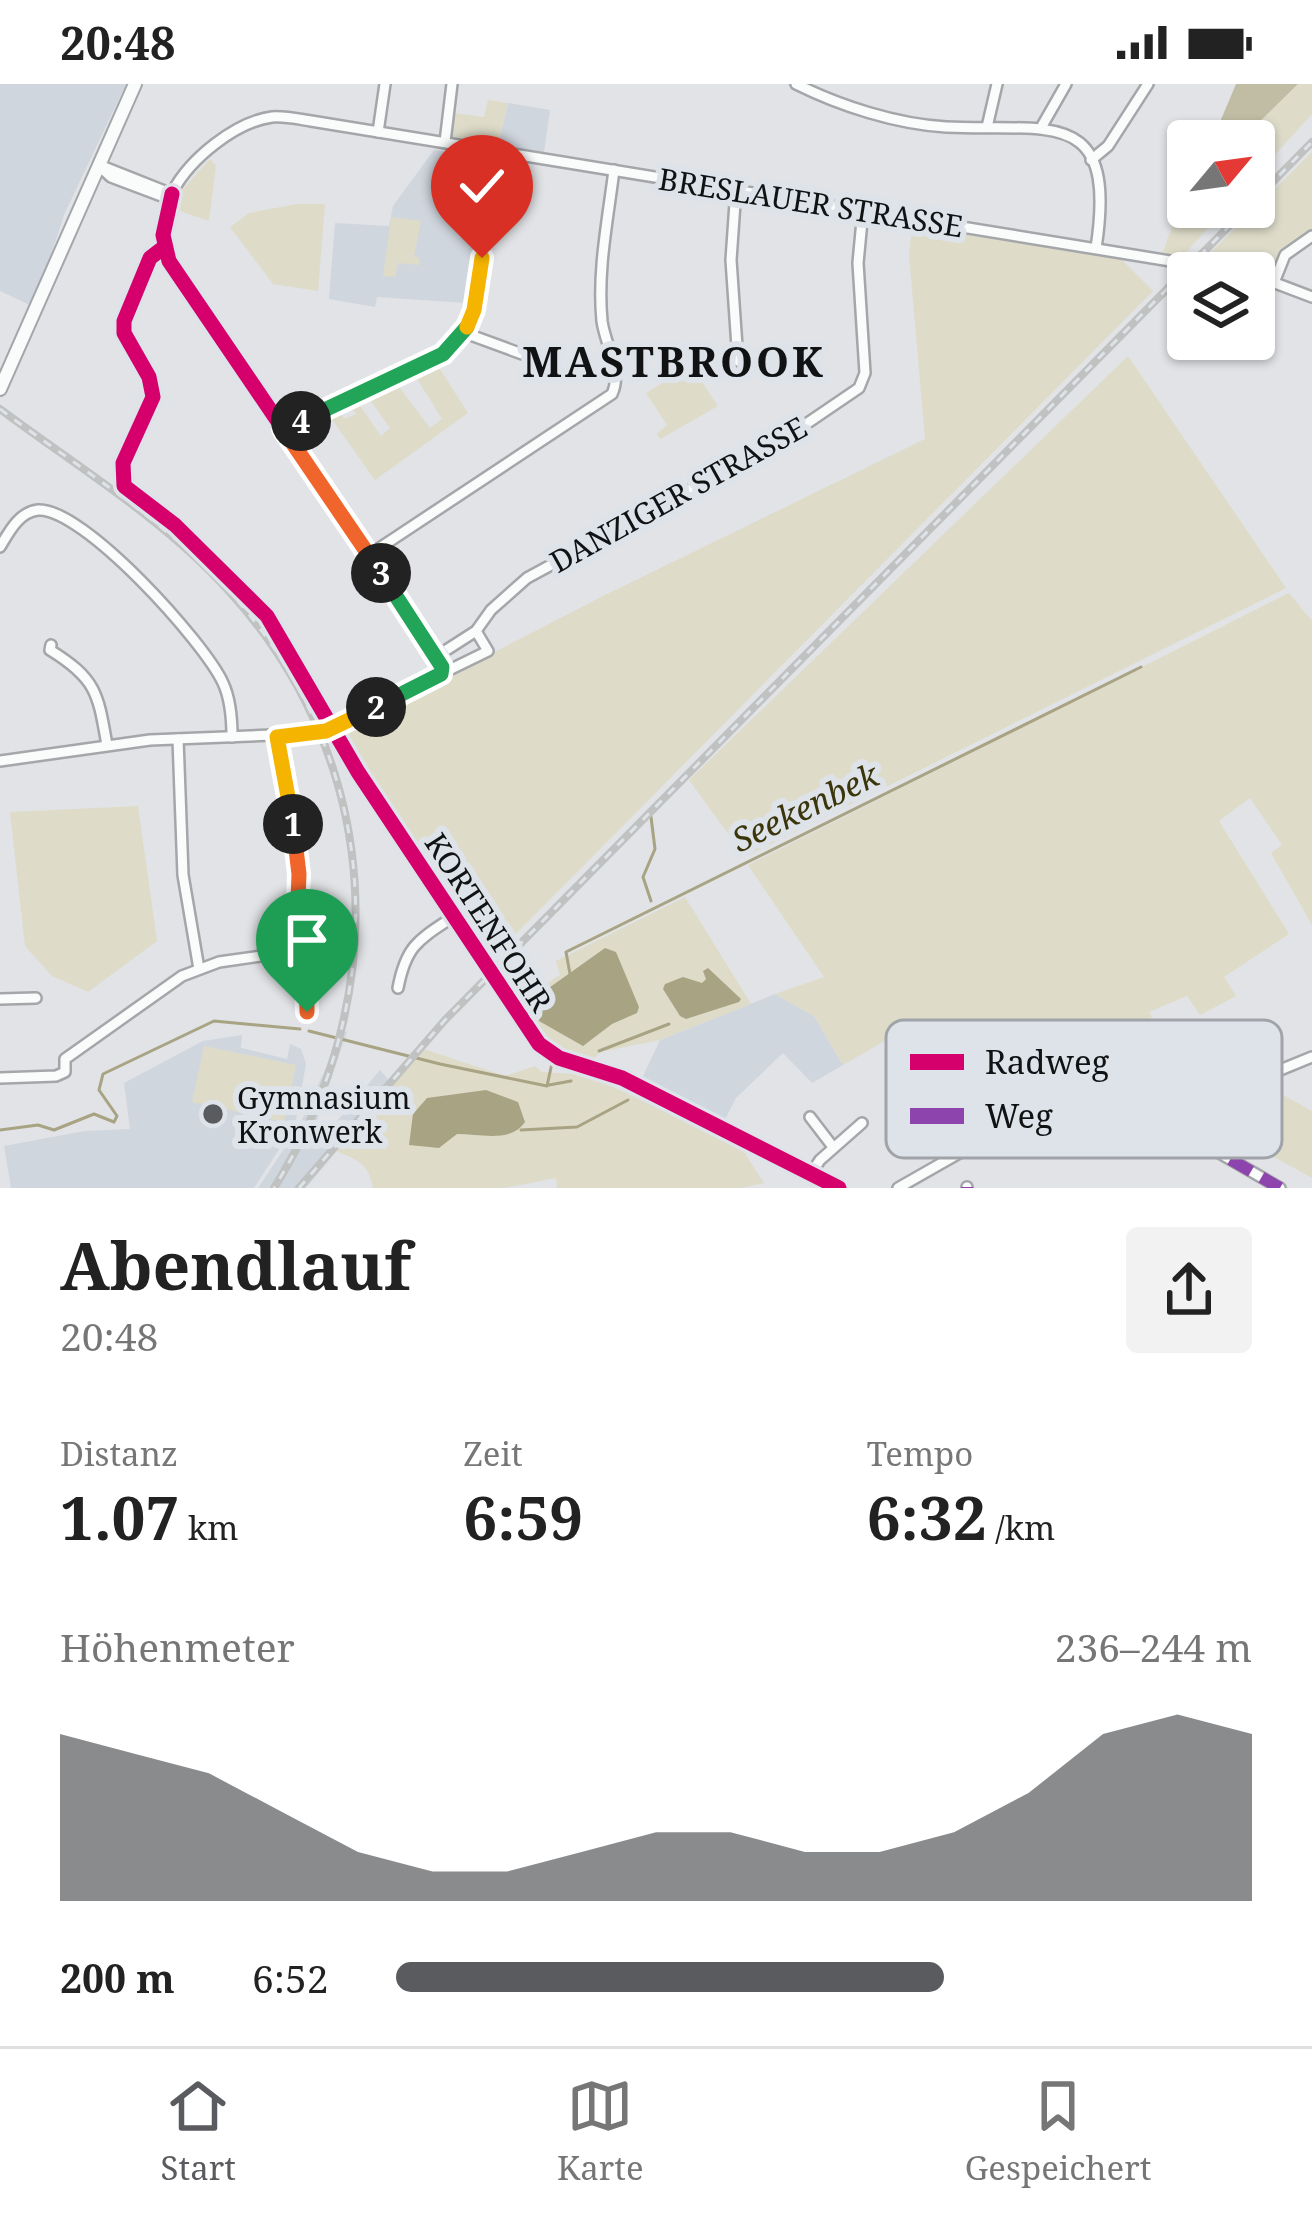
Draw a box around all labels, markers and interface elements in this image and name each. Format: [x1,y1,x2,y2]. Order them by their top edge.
text: 20:48 [60,12,175,73]
north arrow [1167,120,1275,228]
map controls [1167,120,1275,360]
pin [431,135,533,258]
icon: check [449,153,515,219]
street label: BRESLAUER STRASSE [656,158,966,246]
button: layers [1167,252,1275,360]
district label: MASTBROOK [522,332,826,389]
pin: 4 [271,391,331,451]
text: 4 [292,398,310,443]
street label: DANZIGER STRASSE [542,406,814,582]
pin: 3 [351,543,411,603]
text: 3 [372,550,390,595]
pin: 2 [346,677,406,737]
text: 2 [367,684,385,729]
water label: Seekenbek [724,752,887,862]
pin: 1 [263,794,323,854]
text: 1 [284,801,302,846]
street label: KORTENFOHR [416,825,562,1019]
pin [256,889,358,1012]
icon: arrive [274,907,340,973]
legend [886,1020,1282,1158]
text: Radweg [985,1039,1110,1084]
place label: Gymnasium Kronwerk [237,1077,411,1152]
text: Weg [985,1093,1053,1138]
marker: Gymnasium Kronwerk [200,1101,226,1127]
text: Abendlauf [60,1219,411,1309]
button: share [1126,1227,1252,1353]
text: 20:48 [60,1309,158,1362]
text: Distanz [60,1431,178,1476]
text: Zeit [463,1431,523,1476]
text: Tempo [867,1431,973,1476]
text: 1.07 [60,1476,179,1558]
text: 6:59 [463,1476,583,1558]
text: 6:32 [867,1476,987,1558]
text: km [179,1505,238,1550]
text: /km [987,1505,1055,1550]
text: Höhenmeter [60,1620,295,1673]
text: 236–244 m [1055,1620,1252,1673]
text: 200 m [60,1951,175,2004]
text: 6:52 [252,1951,329,2004]
tab: Start [161,2073,236,2190]
tab: Karte [557,2073,644,2190]
tab: Gespeichert [965,2073,1151,2190]

